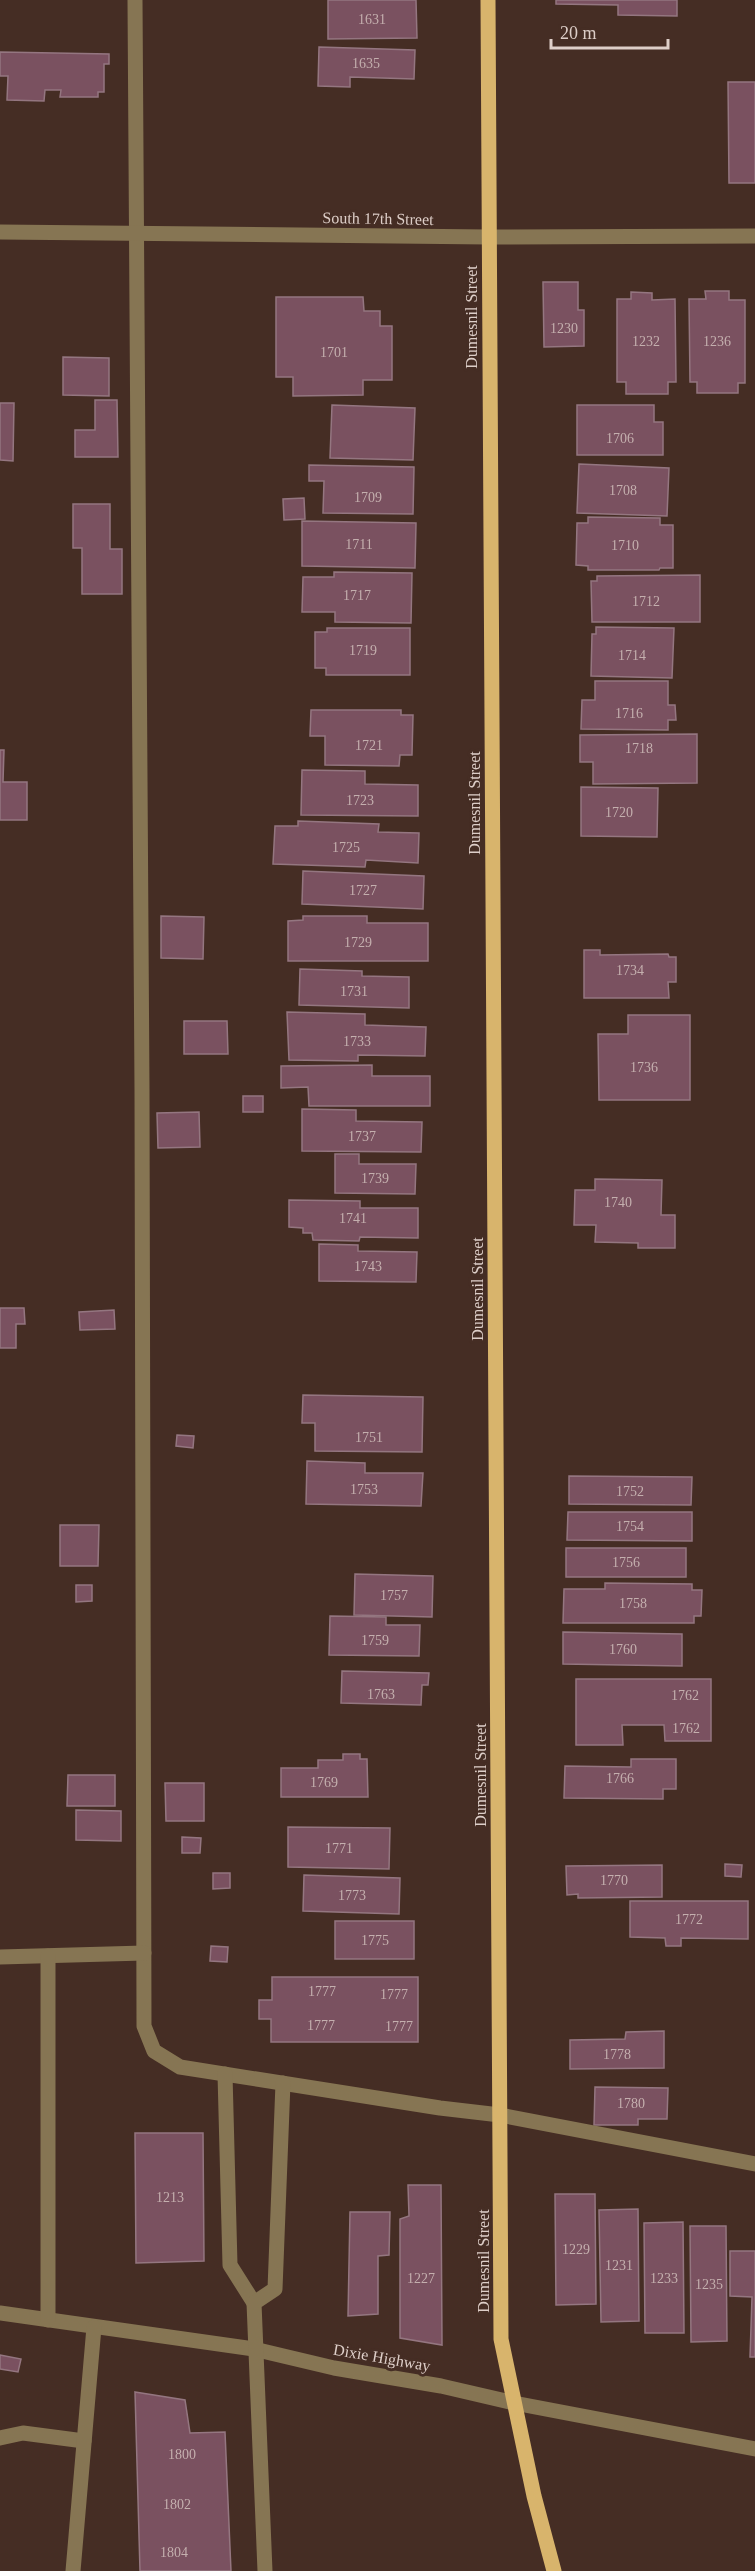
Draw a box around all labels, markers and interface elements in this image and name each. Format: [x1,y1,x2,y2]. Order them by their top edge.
house number: 1631 [358,12,386,27]
scale bar [551,12,668,50]
text: 20 m [560,23,597,43]
house number: 1635 [352,56,380,71]
street label: South 17th Street [322,209,434,228]
street label: Dumesnil Street [463,265,480,369]
house number: 1230 [550,321,578,336]
house number: 1232 [632,334,660,349]
house number: 1236 [703,334,731,349]
house number: 1701 [320,345,348,360]
house number: 1706 [606,431,634,446]
house number: 1708 [609,483,637,498]
house number: 1709 [354,490,382,505]
house number: 1711 [345,537,373,552]
house number: 1710 [611,538,639,553]
house number: 1717 [343,588,371,603]
house number: 1712 [632,594,660,609]
house number: 1719 [349,643,377,658]
house number: 1714 [618,648,646,663]
house number: 1716 [615,706,643,721]
house number: 1721 [355,738,383,753]
house number: 1718 [625,741,653,756]
street label: Dumesnil Street [466,751,483,855]
house number: 1723 [346,793,374,808]
house number: 1720 [605,805,633,820]
house number: 1725 [332,840,360,855]
house number: 1727 [349,883,377,898]
house number: 1729 [344,935,372,950]
house number: 1734 [616,963,644,978]
house number: 1731 [340,984,368,999]
house number: 1733 [343,1034,371,1049]
house number: 1736 [630,1060,658,1075]
house number: 1737 [348,1129,376,1144]
house number: 1739 [361,1171,389,1186]
house number: 1740 [604,1195,632,1210]
house number: 1741 [339,1211,367,1226]
street label: Dumesnil Street [469,1237,486,1341]
house number: 1743 [354,1259,382,1274]
house number: 1751 [355,1430,383,1445]
house number: 1753 [350,1482,378,1497]
house number: 1752 [616,1484,644,1499]
house number: 1754 [616,1519,644,1534]
house number: 1756 [612,1555,640,1570]
house number: 1757 [380,1588,408,1603]
house number: 1758 [619,1596,647,1611]
house number: 1759 [361,1633,389,1648]
house number: 1760 [609,1642,637,1657]
house number: 1763 [367,1687,395,1702]
house number: 1762 [671,1688,699,1703]
house number: 1762 [672,1721,700,1736]
street label: Dumesnil Street [472,1723,489,1827]
house number: 1766 [606,1771,634,1786]
house number: 1769 [310,1775,338,1790]
house number: 1771 [325,1841,353,1856]
house number: 1770 [600,1873,628,1888]
house number: 1773 [338,1888,366,1903]
house number: 1772 [675,1912,703,1927]
house number: 1775 [361,1933,389,1948]
house number: 1777 [308,1984,336,1999]
house number: 1777 [380,1987,408,2002]
house number: 1777 [307,2018,335,2033]
house number: 1777 [385,2019,413,2034]
house number: 1778 [603,2047,631,2062]
house number: 1780 [617,2096,645,2111]
house number: 1213 [156,2190,184,2205]
street label: Dumesnil Street [475,2209,492,2313]
house number: 1229 [562,2242,590,2257]
house number: 1231 [605,2258,633,2273]
house number: 1227 [407,2271,435,2286]
house number: 1233 [650,2271,678,2286]
house number: 1235 [695,2277,723,2292]
street label: Dixie Highway [332,2341,432,2375]
house number: 1800 [168,2447,196,2462]
house number: 1802 [163,2497,191,2512]
house number: 1804 [160,2545,188,2560]

